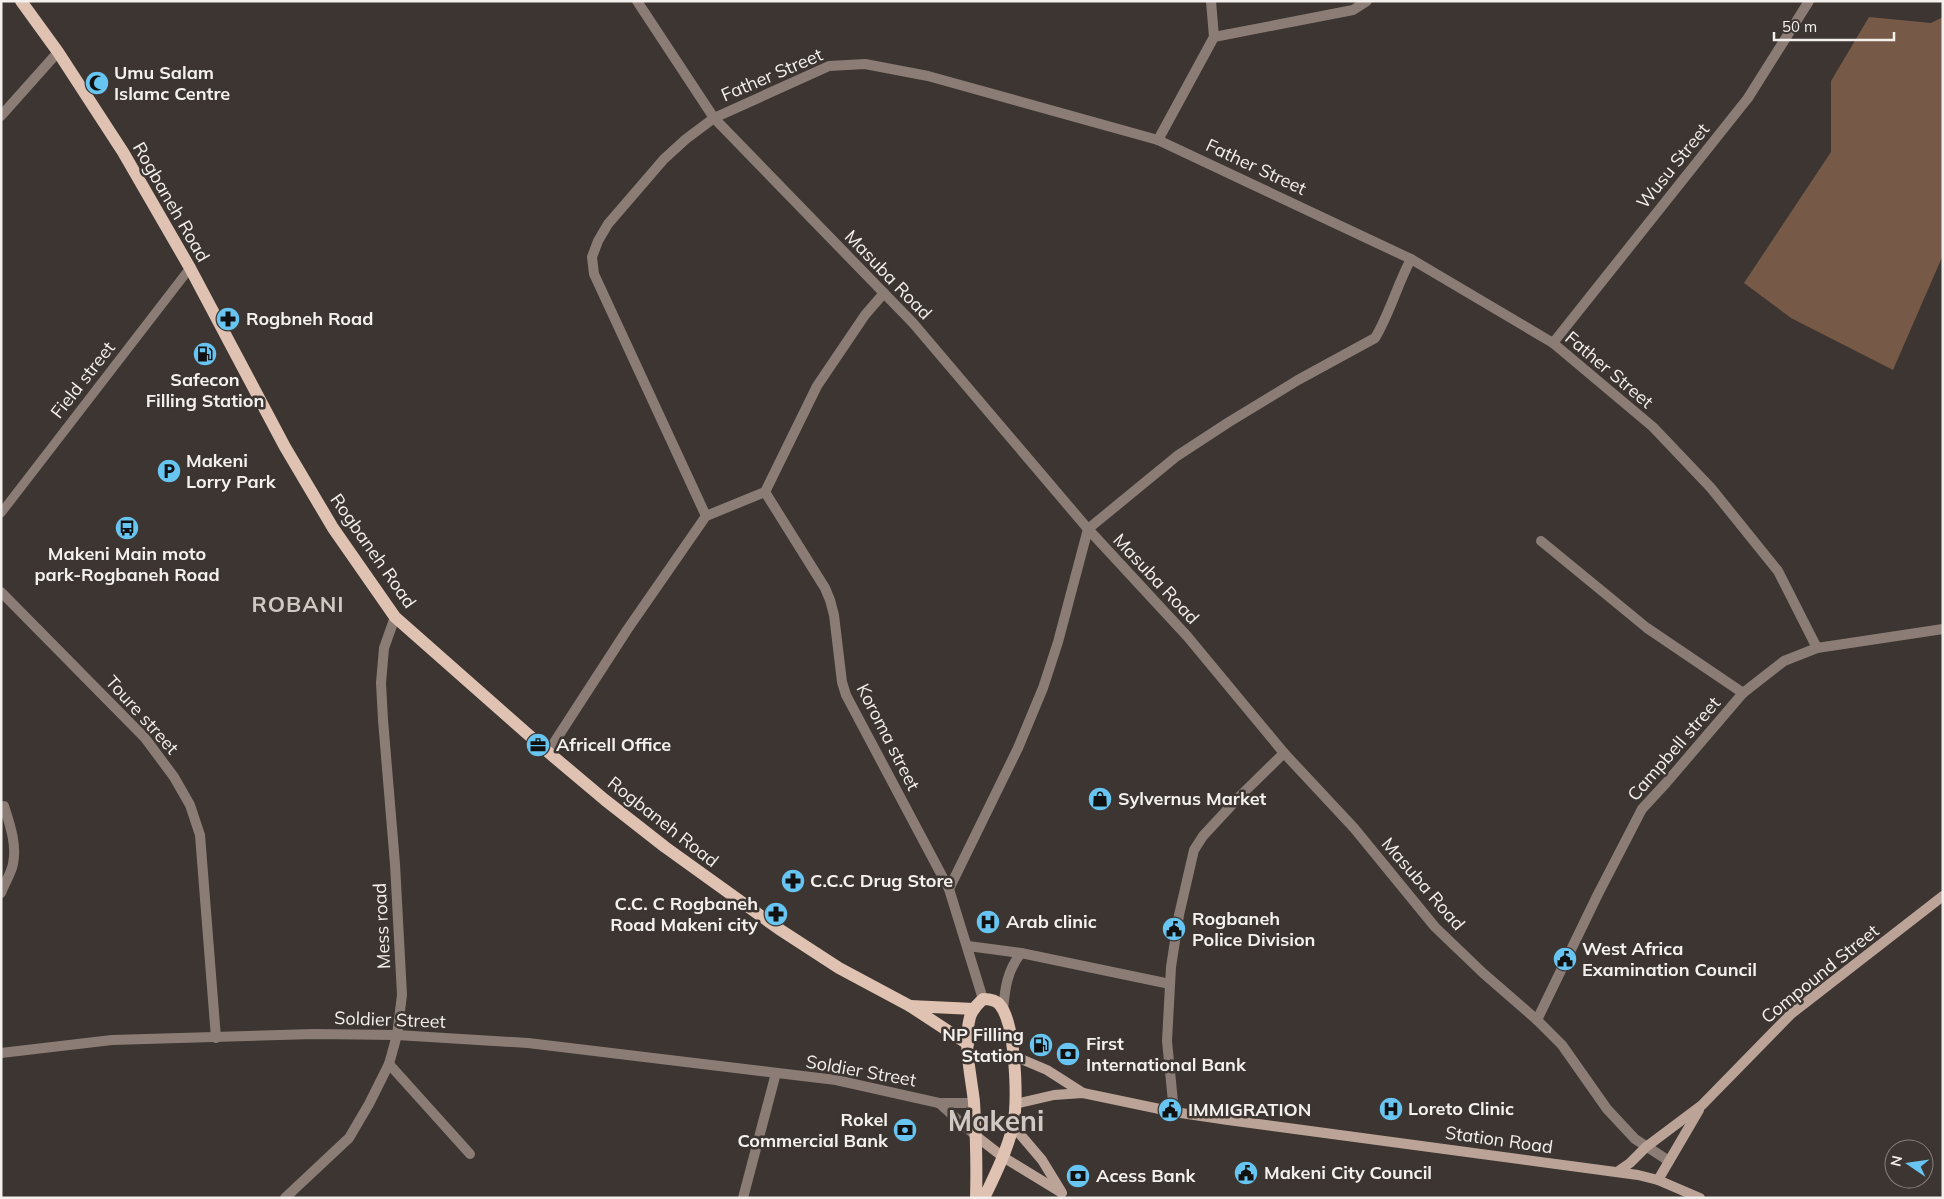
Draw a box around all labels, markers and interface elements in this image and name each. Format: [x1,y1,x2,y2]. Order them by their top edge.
scale bar [1774,10,1894,42]
text: 50 m [1782,17,1817,36]
street label: Father Street [718,43,826,106]
place label: Umu Salam Islamc Centre [114,61,230,105]
mosque icon: Umu Salam Islamc Centre [84,70,110,96]
street label: Wusu Street [1631,118,1714,213]
street label: Father Street [1202,133,1310,200]
street label: Rogbaneh Road [128,138,215,266]
street label: Masuba Road [840,225,937,324]
pharmacy icon: Rogbneh Road [215,306,241,332]
place label: Rogbneh Road [246,307,373,330]
street label: Father Street [1560,326,1658,413]
street label: Field street [45,337,120,423]
fuel station icon: Safecon Filling Station [192,341,218,367]
place label: Safecon Filling Station [146,368,264,412]
place label: Makeni Lorry Park [186,449,277,493]
parking icon: Makeni Lorry Park [156,458,182,484]
street label: Rogbaneh Road [325,489,421,612]
bus stop icon: Makeni Main moto park-Rogbaneh Road [114,515,140,541]
street label: Masuba Road [1108,528,1204,629]
place label: Makeni Main moto park-Rogbaneh Road [34,542,220,586]
district label: ROBANI [251,590,345,618]
street label: Toure street [101,670,184,759]
street label: Koroma street [852,679,925,794]
street label: Campbell street [1622,692,1725,806]
office icon: Africell Office [525,732,551,758]
place label: Africell Office [556,733,671,756]
street label: Rogbaneh Road [603,771,723,872]
shop icon: Sylvernus Market [1087,786,1113,812]
place label: Sylvernus Market [1118,787,1266,810]
street label: Masuba Road [1377,832,1470,935]
pharmacy icon: C.C.C Drug Store [780,868,806,894]
place label: C.C.C Drug Store [810,869,953,892]
street label: Mess road [368,882,395,970]
place label: C.C. C Rogbaneh Road Makeni city [610,892,758,936]
pharmacy icon: C.C. C Rogbaneh Road Makeni city [763,901,789,927]
place label: Rogbaneh Police Division [1192,907,1315,951]
hospital icon: Arab clinic [975,909,1001,935]
place label: Arab clinic [1006,910,1097,933]
public building icon: Rogbaneh Police Division [1161,916,1187,942]
street label: Compound Street [1756,919,1883,1028]
place label: West Africa Examination Council [1582,937,1757,981]
public building icon: West Africa Examination Council [1552,946,1578,972]
street label: Soldier Street [334,1006,446,1033]
place label: NP Filling Station [942,1023,1024,1067]
fuel station icon: NP Filling Station [1028,1032,1054,1058]
place label: First International Bank [1086,1032,1247,1076]
bank icon: First International Bank [1055,1041,1081,1067]
street label: Soldier Street [804,1049,918,1092]
hospital icon: Loreto Clinic [1378,1096,1404,1122]
public building icon: IMMIGRATION [1157,1097,1183,1123]
place label: Loreto Clinic [1408,1097,1514,1120]
place label: IMMIGRATION [1188,1098,1311,1121]
district label: Makeni [948,1103,1044,1138]
place label: Rokel Commercial Bank [738,1108,889,1152]
bank icon: Rokel Commercial Bank [892,1117,918,1143]
street label: Station Road [1444,1121,1554,1158]
north arrow [1884,1139,1934,1189]
text: N [1886,1154,1906,1168]
public building icon: Makeni City Council [1233,1160,1259,1186]
place label: Makeni City Council [1264,1161,1432,1184]
bank icon: Acess Bank [1065,1163,1091,1189]
place label: Acess Bank [1096,1164,1197,1187]

